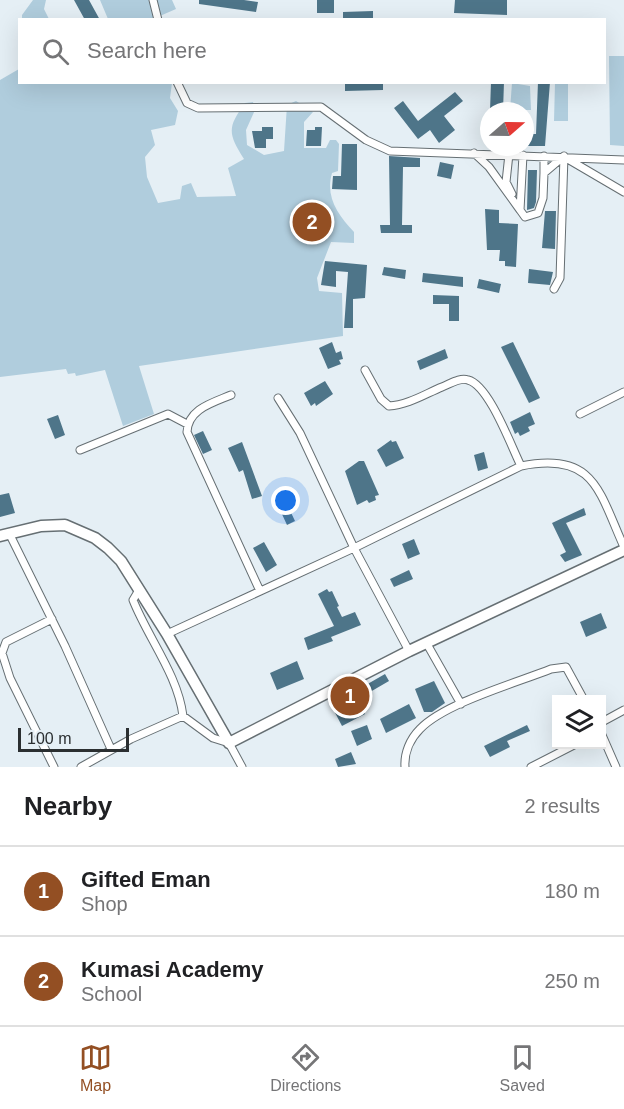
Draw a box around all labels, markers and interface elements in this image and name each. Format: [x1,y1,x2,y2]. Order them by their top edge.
search box [18,18,606,84]
icon: search [39,35,72,68]
text: Search here [87,38,207,63]
north arrow [480,102,534,156]
pin: 2 [292,200,332,244]
your location [271,486,300,515]
pin: 1 [330,674,370,718]
map controls [552,695,606,749]
button: layers [552,695,606,749]
scale bar [18,725,129,752]
text: 100 m [27,730,71,747]
text: Nearby [24,791,112,821]
text: 2 results [524,795,600,817]
text: Gifted Eman [81,867,211,892]
text: 1 [38,880,49,902]
text: 180 m [544,880,600,902]
text: Shop [81,893,128,915]
text: Kumasi Academy [81,957,264,982]
text: 2 [38,970,49,992]
text: 250 m [544,970,600,992]
text: School [81,983,142,1005]
tab: Map [79,1041,112,1095]
tab: Directions [270,1041,341,1095]
tab: Saved [500,1041,545,1095]

